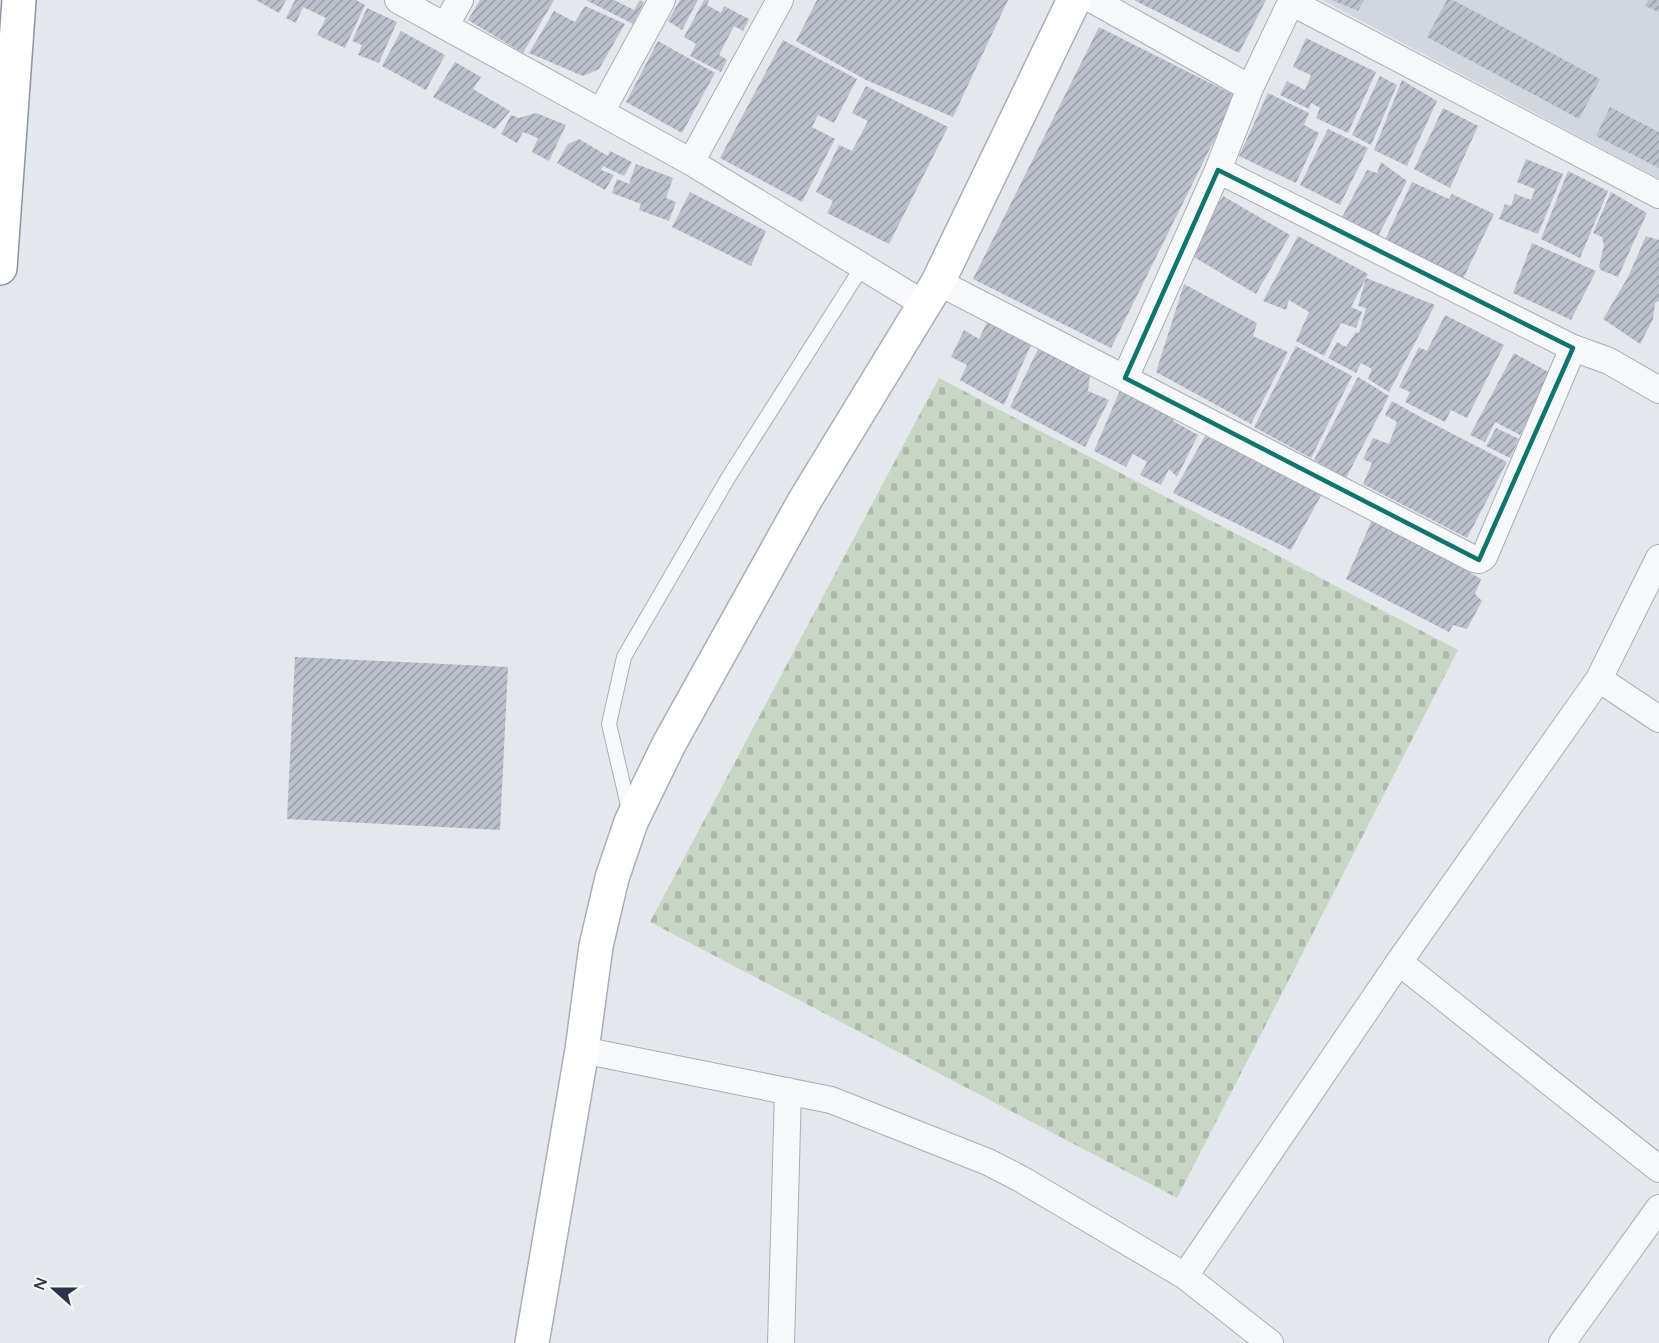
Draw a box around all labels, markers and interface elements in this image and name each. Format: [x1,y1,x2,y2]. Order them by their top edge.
north arrow [24,1259,84,1319]
text: N [29,1275,51,1293]

